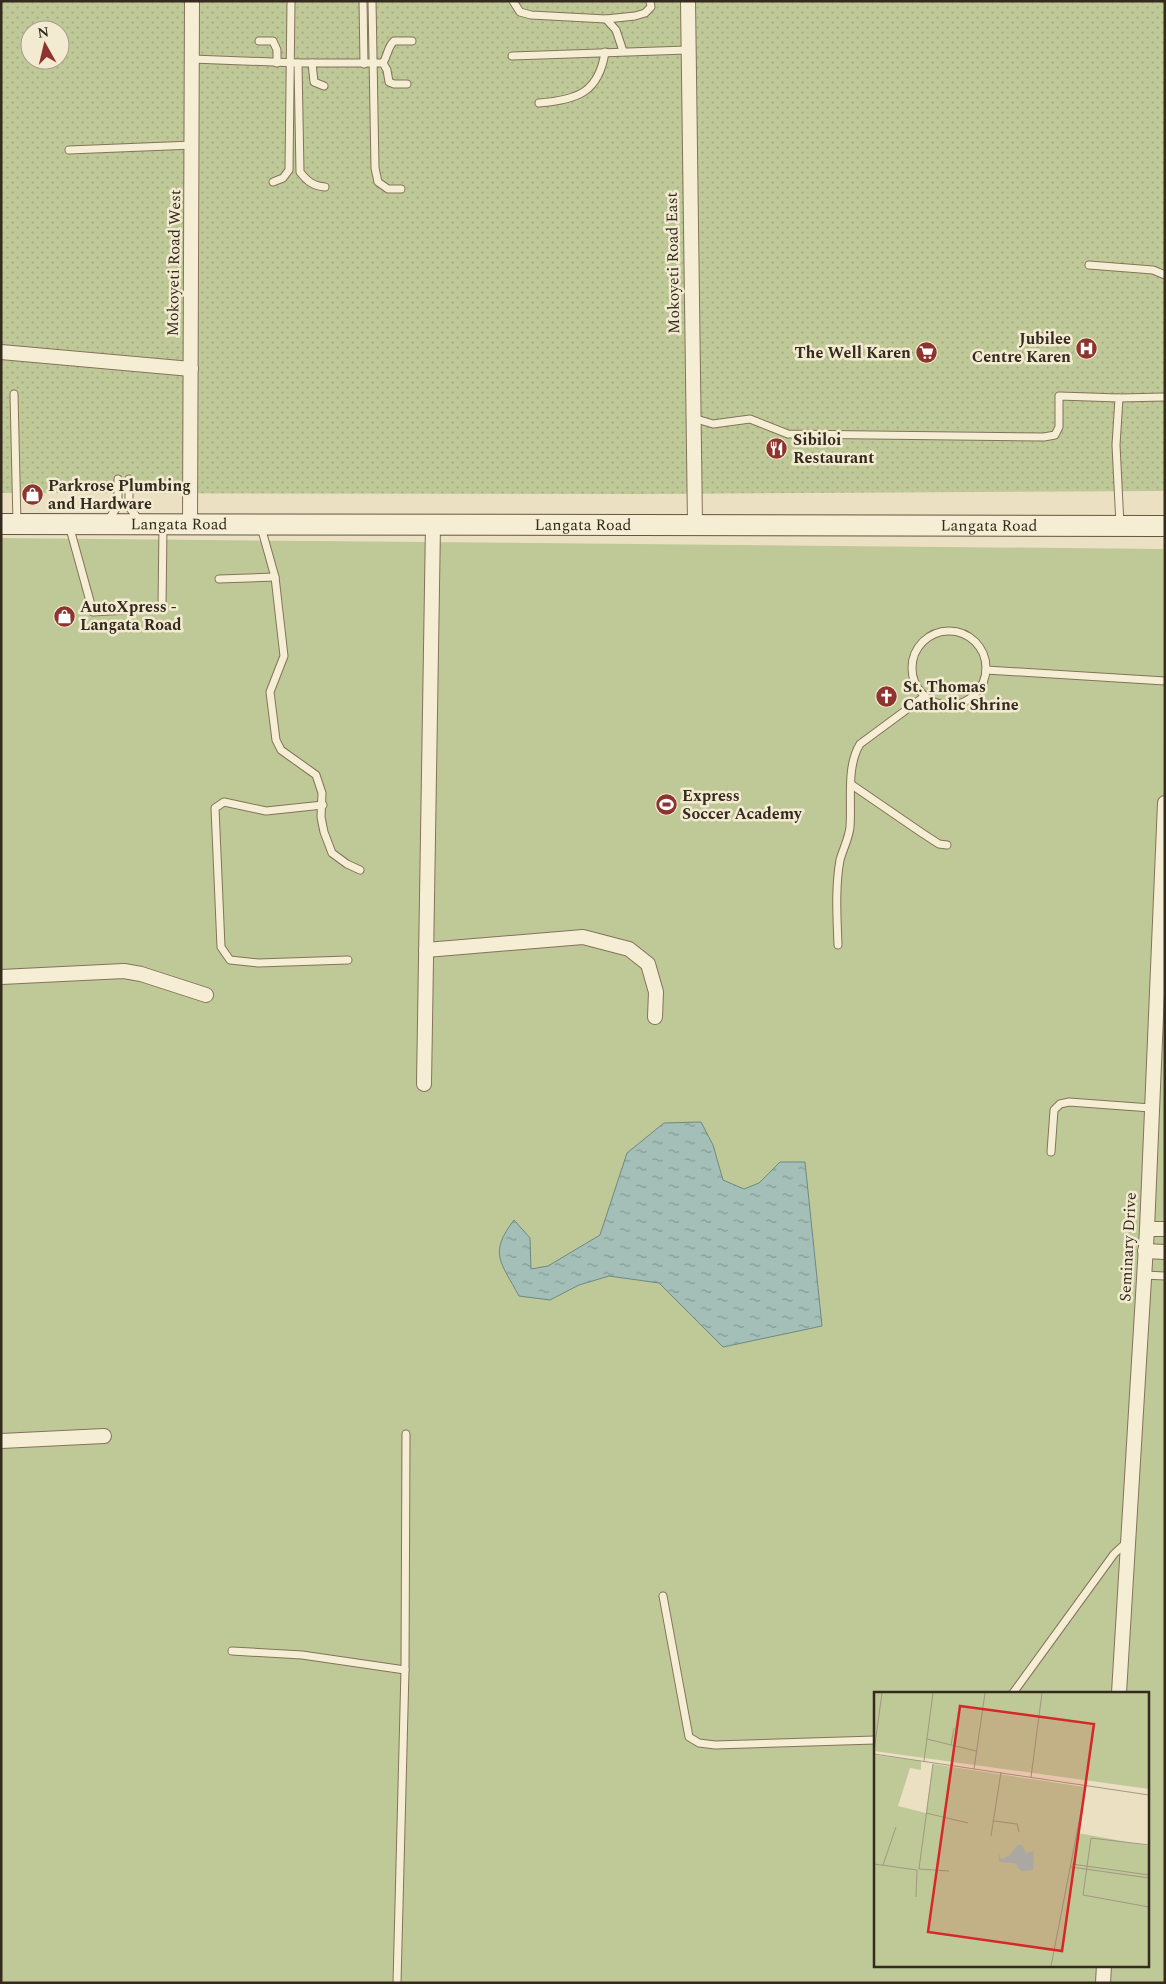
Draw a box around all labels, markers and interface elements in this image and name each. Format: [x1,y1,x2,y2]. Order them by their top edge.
north arrow [20,20,70,70]
text: N [36,21,50,44]
street label: Mokoyeti Road West [161,189,187,337]
street label: Mokoyeti Road East [660,191,686,334]
place label: Jubilee Centre Karen [972,327,1071,369]
hospital icon: Jubilee Centre Karen [1075,336,1099,360]
place label: The Well Karen [794,341,911,365]
supermarket icon: The Well Karen [915,341,939,365]
place label: Sibiloi Restaurant [793,428,874,470]
restaurant icon: Sibiloi Restaurant [765,437,789,461]
place label: Parkrose Plumbing and Hardware [48,474,191,516]
shop icon: Parkrose Plumbing and Hardware [20,483,44,507]
street label: Langata Road [130,512,228,536]
street label: Langata Road [534,513,632,537]
street label: Langata Road [940,514,1038,538]
place label: AutoXpress - Langata Road [80,595,182,637]
shop icon: AutoXpress - Langata Road [52,604,76,628]
place label: St. Thomas Catholic Shrine [903,675,1019,717]
church icon: St. Thomas Catholic Shrine [875,684,899,708]
place label: Express Soccer Academy [682,784,803,826]
sports icon: Express Soccer Academy [654,793,678,817]
street label: Seminary Drive [1113,1192,1143,1302]
inset map [874,1692,1148,1966]

